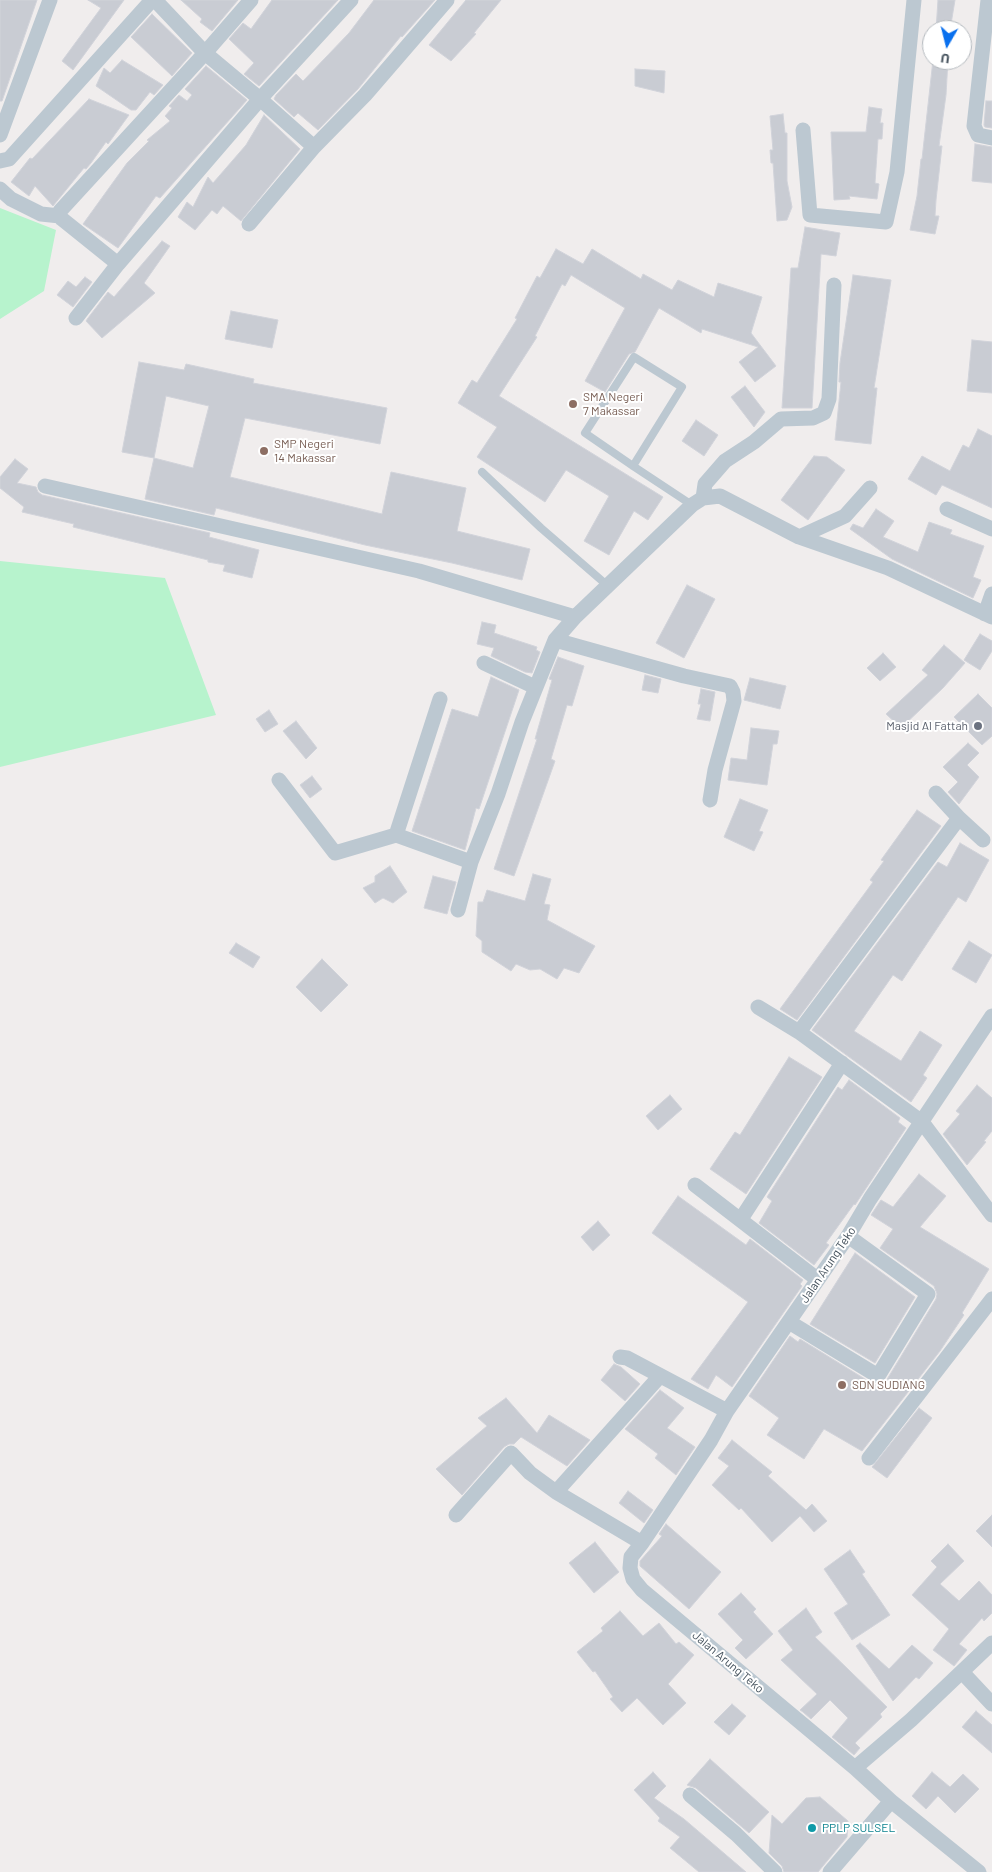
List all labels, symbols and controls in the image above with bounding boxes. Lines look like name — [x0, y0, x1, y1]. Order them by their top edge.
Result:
north arrow — [922, 20, 972, 70]
text: U — [939, 50, 951, 68]
place label: SMA Negeri 7 Makassar — [583, 390, 643, 418]
marker: SMA Negeri 7 Makassar — [567, 398, 579, 410]
place label: SMP Negeri 14 Makassar — [274, 437, 336, 465]
marker: SMP Negeri 14 Makassar — [258, 445, 270, 457]
place label: Masjid Al Fattah — [886, 719, 968, 733]
marker: Masjid Al Fattah — [972, 720, 984, 732]
street label: Jalan Arung Teko — [797, 1224, 859, 1306]
place label: SDN SUDIANG — [852, 1378, 925, 1392]
marker: SDN SUDIANG — [836, 1379, 848, 1391]
street label: Jalan Arung Teko — [689, 1628, 767, 1696]
place label: PPLP SULSEL — [822, 1821, 895, 1835]
marker: PPLP SULSEL — [806, 1822, 818, 1834]

